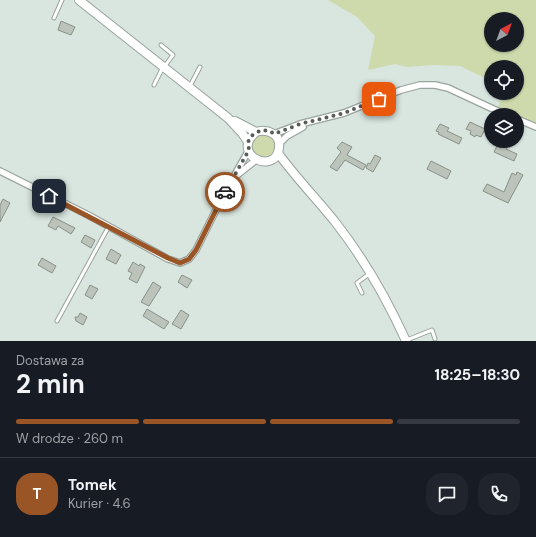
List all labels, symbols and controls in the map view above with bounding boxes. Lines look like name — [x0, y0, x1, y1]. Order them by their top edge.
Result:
north arrow — [484, 12, 524, 52]
map controls — [484, 12, 524, 148]
button: locate — [484, 60, 524, 100]
pin — [362, 82, 396, 116]
icon: bag — [368, 88, 390, 110]
button: layers — [484, 108, 524, 148]
courier — [205, 172, 245, 212]
pin — [32, 179, 66, 213]
icon: car — [214, 181, 236, 203]
icon: home — [38, 185, 60, 207]
text: Dostawa za — [16, 352, 84, 369]
text: 18:25–18:30 — [434, 365, 520, 385]
text: 2 min — [16, 367, 85, 401]
text: W drodze · 260 m — [16, 430, 123, 447]
button: chat — [426, 473, 468, 515]
button: phone — [478, 473, 520, 515]
text: Tomek — [68, 475, 117, 495]
text: T — [33, 484, 41, 504]
text: Kurier · 4.6 — [68, 495, 131, 512]

